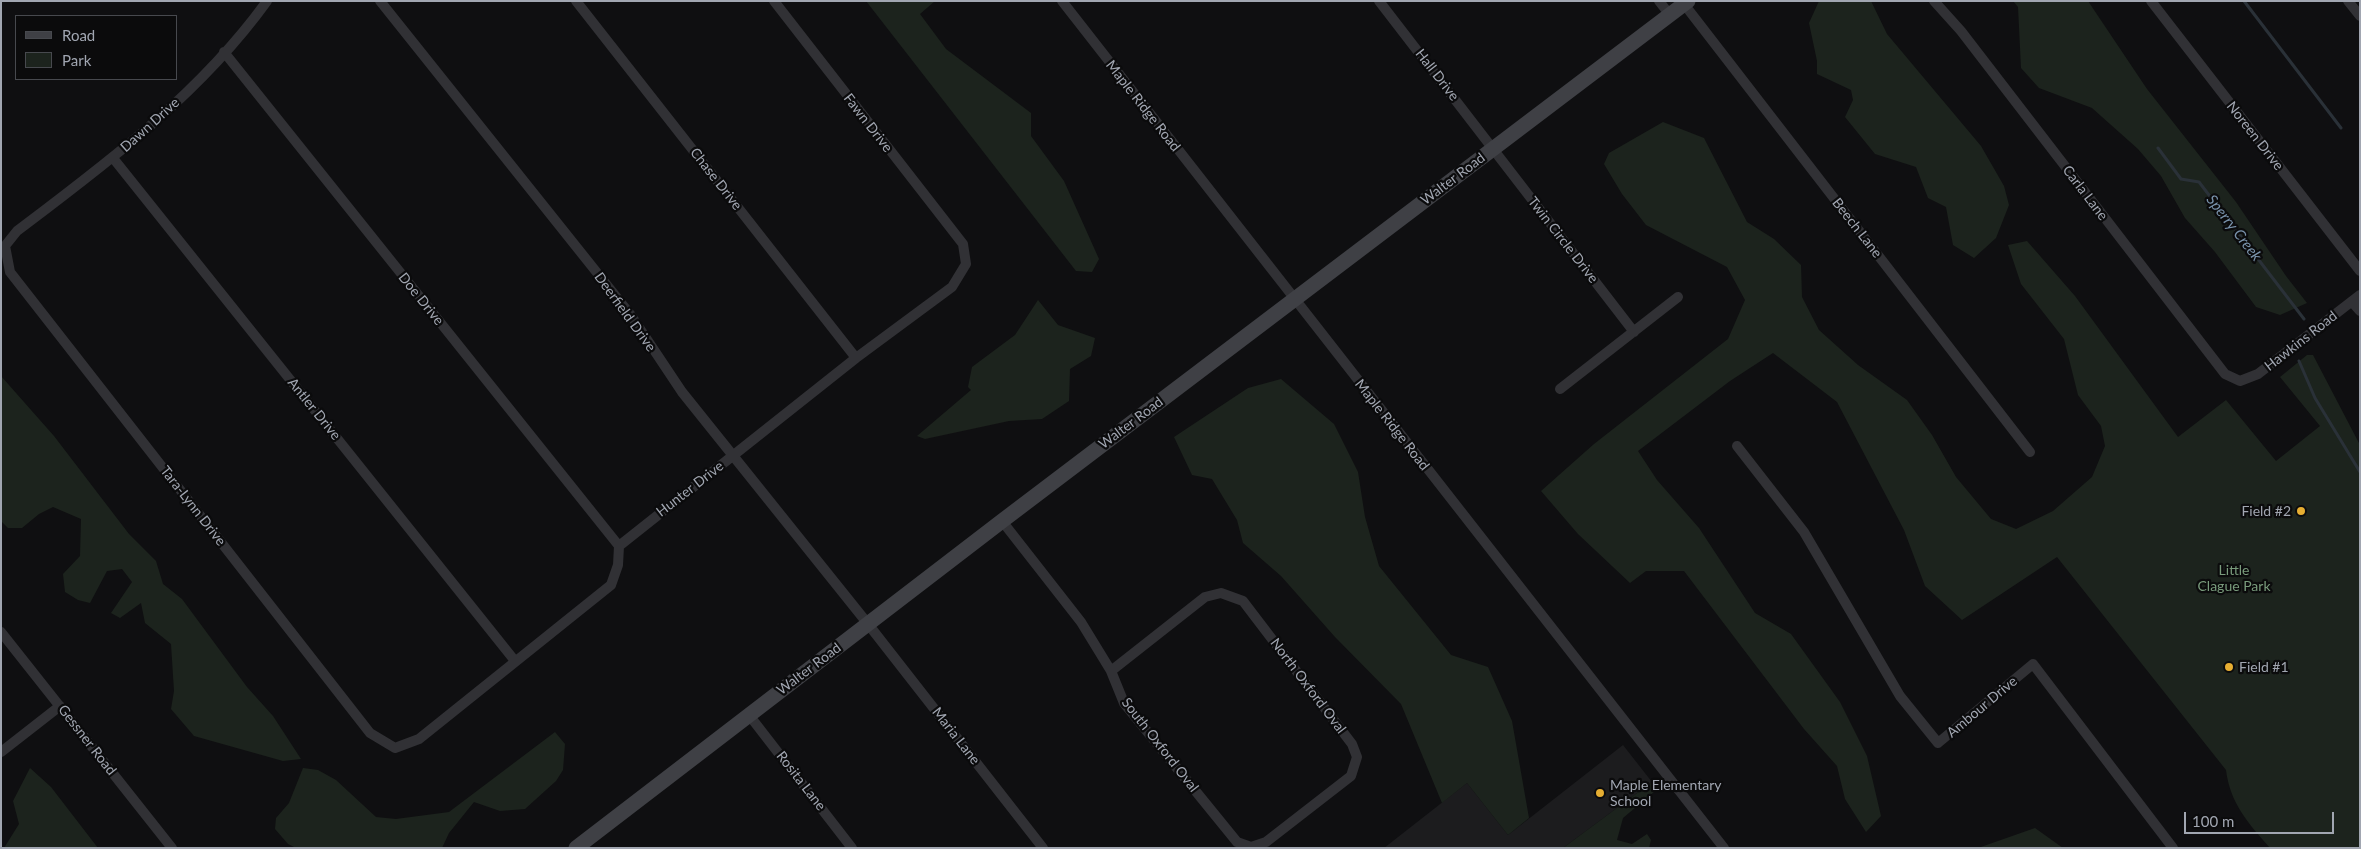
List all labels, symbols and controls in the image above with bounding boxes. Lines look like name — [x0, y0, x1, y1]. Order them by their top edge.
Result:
legend — [15, 15, 178, 80]
text: Road — [62, 26, 95, 44]
street label: Hall Drive — [1412, 46, 1462, 104]
text: Park — [62, 51, 91, 69]
street label: Maple Ridge Road — [1102, 57, 1184, 155]
street label: Fawn Drive — [840, 90, 896, 156]
street label: Dawn Drive — [117, 94, 183, 156]
street label: Noreen Drive — [2223, 98, 2287, 174]
street label: Chase Drive — [686, 144, 746, 214]
street label: Walter Road — [1418, 149, 1488, 209]
street label: Carla Lane — [2059, 162, 2111, 224]
water label: Sperry Creek — [2203, 191, 2265, 265]
street label: Twin Circle Drive — [1524, 194, 1602, 286]
street label: Beech Lane — [1828, 195, 1886, 261]
street label: Doe Drive — [395, 269, 447, 329]
street label: Deerfield Drive — [591, 269, 659, 355]
street label: Hawkins Road — [2261, 307, 2341, 375]
street label: Antler Drive — [284, 375, 344, 443]
street label: Maple Ridge Road — [1351, 376, 1433, 474]
street label: Walter Road — [1096, 393, 1166, 453]
street label: Hunter Drive — [653, 458, 727, 520]
street label: Tara-Lynn Drive — [157, 463, 229, 549]
place label: Field #2 — [2241, 503, 2291, 519]
marker: Field #2 — [2295, 505, 2307, 517]
park label: Little Clague Park — [2197, 562, 2271, 594]
street label: North Oxford Oval — [1267, 635, 1349, 737]
street label: Walter Road — [774, 639, 844, 699]
place label: Field #1 — [2239, 659, 2289, 675]
marker: Field #1 — [2223, 661, 2235, 673]
street label: Ambour Drive — [1943, 673, 2021, 741]
street label: South Oxford Oval — [1118, 695, 1202, 795]
street label: Gessner Road — [54, 701, 120, 779]
street label: Maria Lane — [928, 704, 984, 768]
street label: Rosita Lane — [773, 748, 829, 814]
place label: Maple Elementary School — [1610, 777, 1722, 810]
marker: Maple Elementary School — [1594, 787, 1606, 799]
scale bar — [2186, 802, 2336, 834]
text: 100 m — [2192, 812, 2234, 830]

